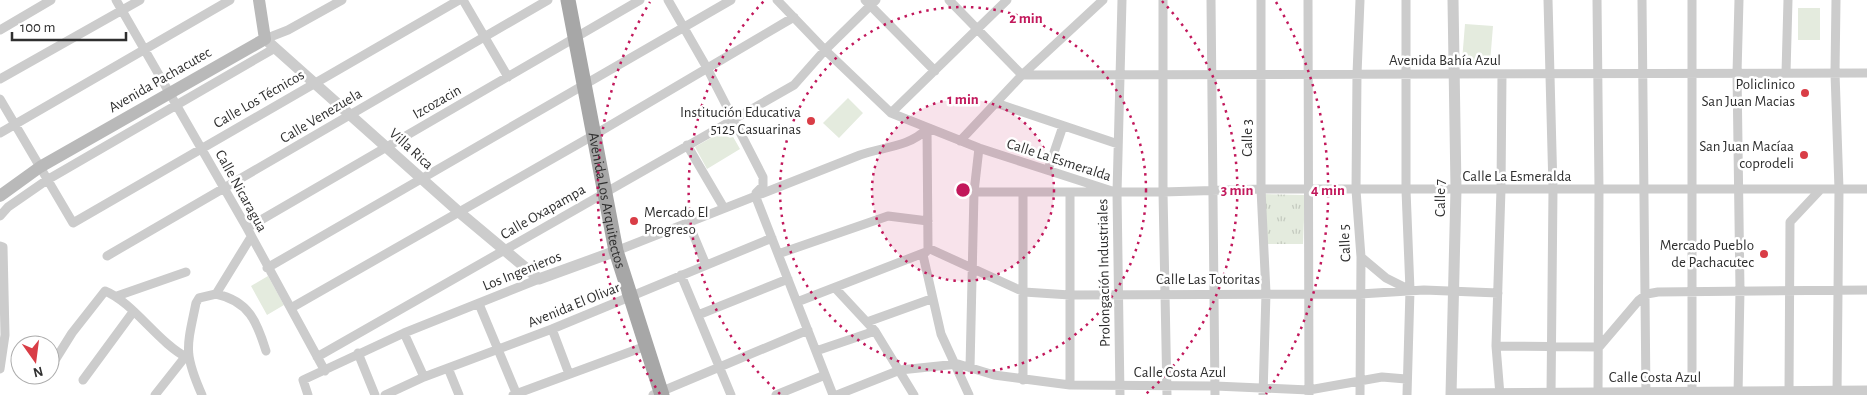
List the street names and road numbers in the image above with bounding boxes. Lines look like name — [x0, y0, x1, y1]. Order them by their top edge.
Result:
street label: Avenida Pachacutec — [106, 45, 214, 115]
street label: Avenida Bahía Azul — [1389, 53, 1501, 68]
street label: Calle Los Técnicos — [211, 67, 307, 131]
street label: Izcozacin — [410, 82, 464, 122]
street label: Calle Venezuela — [278, 86, 364, 146]
street label: Calle 3 — [1240, 119, 1255, 157]
street label: Villa Rica — [386, 126, 436, 172]
street label: Avenida Los Arquitectos — [586, 131, 629, 270]
street label: Calle La Esmeralda — [1005, 136, 1113, 184]
street label: Calle Nicaragua — [212, 147, 270, 235]
street label: Calle La Esmeralda — [1463, 169, 1572, 184]
street label: Calle 7 — [1433, 179, 1448, 217]
street label: Calle Oxapampa — [498, 182, 588, 242]
street label: Prolongación Industriales — [1095, 199, 1113, 347]
street label: Calle 5 — [1337, 224, 1353, 262]
street label: Los Ingenieros — [481, 248, 563, 294]
street label: Calle Las Totoritas — [1156, 272, 1260, 287]
street label: Avenida El Olivar — [526, 280, 622, 330]
street label: Calle Costa Azul — [1134, 365, 1226, 380]
street label: Calle Costa Azul — [1609, 370, 1701, 385]

